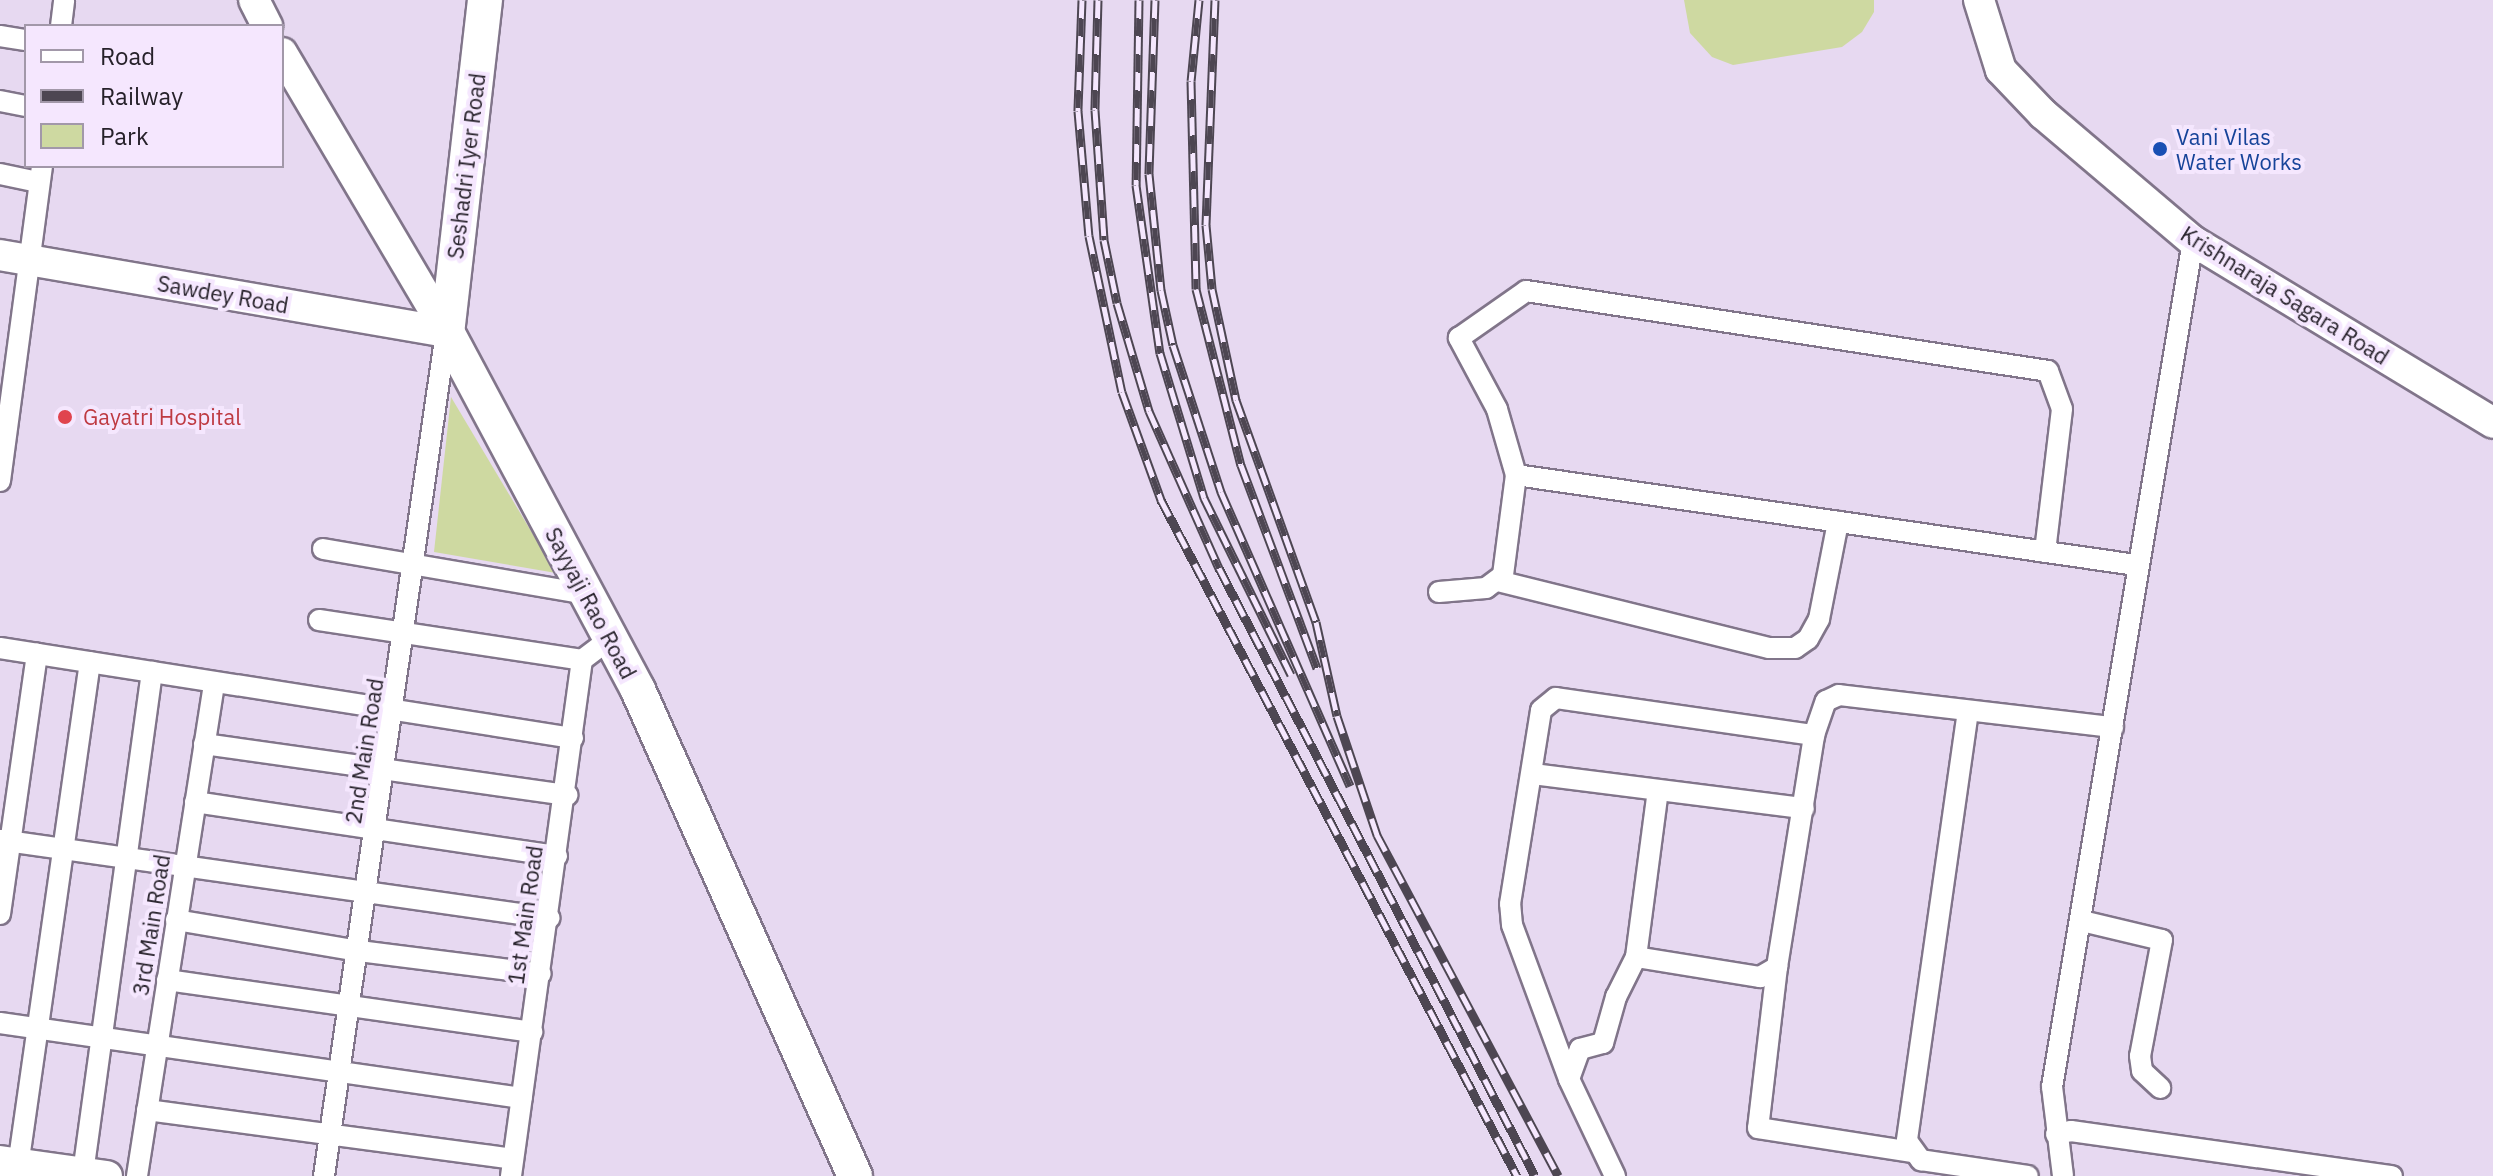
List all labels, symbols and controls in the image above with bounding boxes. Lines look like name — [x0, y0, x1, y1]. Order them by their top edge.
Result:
legend — [24, 24, 284, 168]
text: Road — [100, 40, 155, 72]
street label: Seshadri Iyer Road — [442, 72, 490, 260]
text: Railway — [100, 80, 183, 112]
text: Park — [100, 120, 149, 152]
place label: Vani Vilas Water Works — [2176, 123, 2302, 174]
marker: Vani Vilas Water Works — [2151, 140, 2169, 158]
street label: Krishnaraja Sagara Road — [2176, 220, 2394, 370]
street label: Sawdey Road — [155, 269, 291, 319]
place label: Gayatri Hospital — [83, 404, 241, 430]
marker: Gayatri Hospital — [54, 406, 76, 428]
street label: Sayyaji Rao Road — [540, 523, 642, 683]
street label: 2nd Main Road — [339, 676, 389, 826]
street label: 1st Main Road — [502, 844, 548, 986]
street label: 3rd Main Road — [127, 853, 175, 997]

